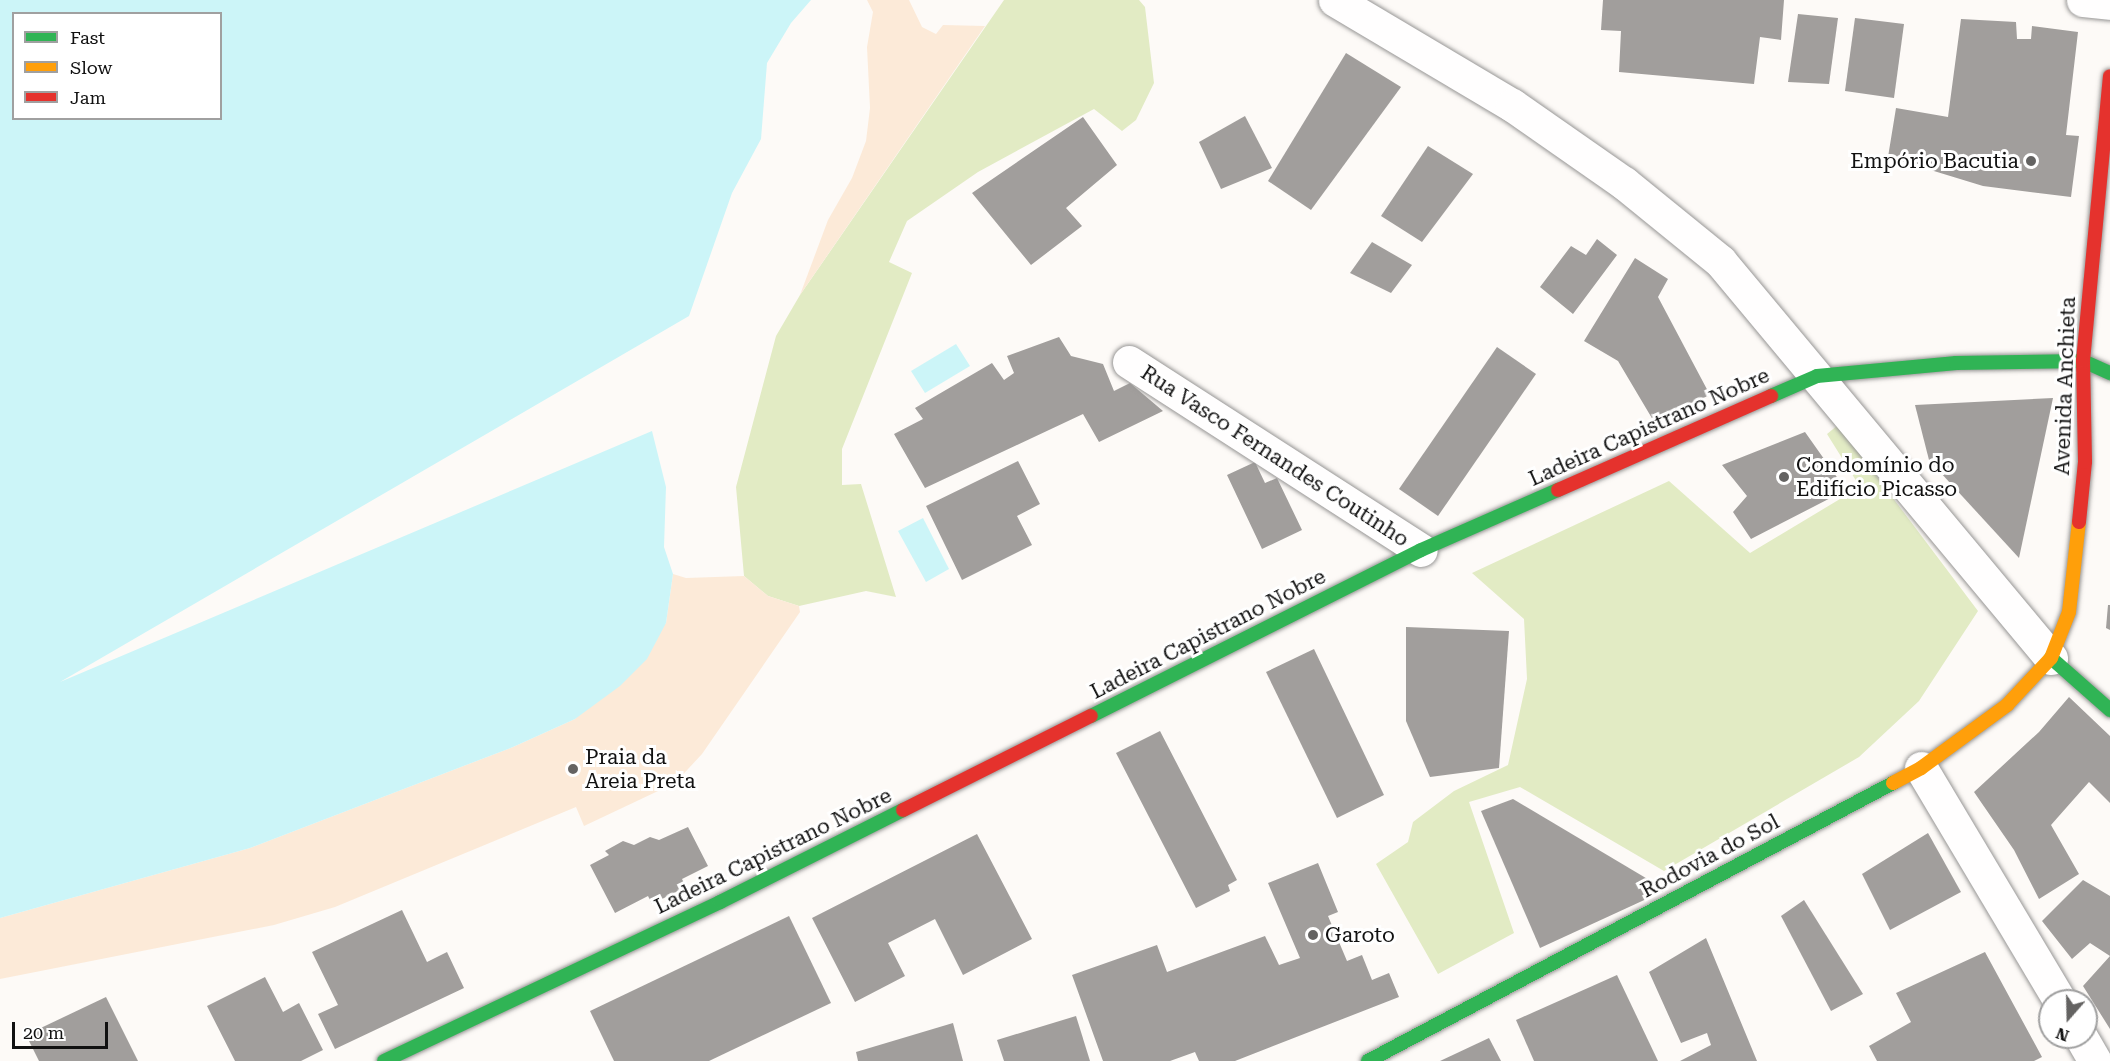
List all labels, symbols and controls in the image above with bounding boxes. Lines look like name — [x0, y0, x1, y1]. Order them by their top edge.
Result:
legend — [12, 12, 222, 120]
text: Fast — [70, 27, 105, 48]
text: Slow — [70, 57, 112, 78]
text: Jam — [70, 87, 106, 108]
place label: Empório Bacutia — [1850, 148, 2019, 174]
marker: Empório Bacutia — [2024, 154, 2038, 168]
street label: Avenida Anchieta — [2049, 296, 2081, 476]
street label: Rua Vasco Fernandes Coutinho — [1136, 360, 1414, 552]
street label: Ladeira Capistrano Nobre — [1525, 363, 1773, 491]
place label: Condomínio do Edifício Picasso — [1796, 452, 1957, 502]
marker: Condomínio do Edifício Picasso — [1777, 470, 1791, 484]
street label: Ladeira Capistrano Nobre — [1086, 564, 1330, 704]
place label: Praia da Areia Preta — [585, 744, 696, 794]
marker: Praia da Areia Preta — [566, 762, 580, 776]
street label: Ladeira Capistrano Nobre — [650, 783, 896, 919]
street label: Rodovia do Sol — [1636, 809, 1784, 903]
place label: Garoto — [1325, 922, 1395, 948]
marker: Garoto — [1306, 928, 1320, 942]
north arrow — [2038, 989, 2098, 1049]
scale bar — [15, 1010, 111, 1048]
text: 20 m — [23, 1022, 64, 1043]
text: N — [2053, 1023, 2071, 1046]

